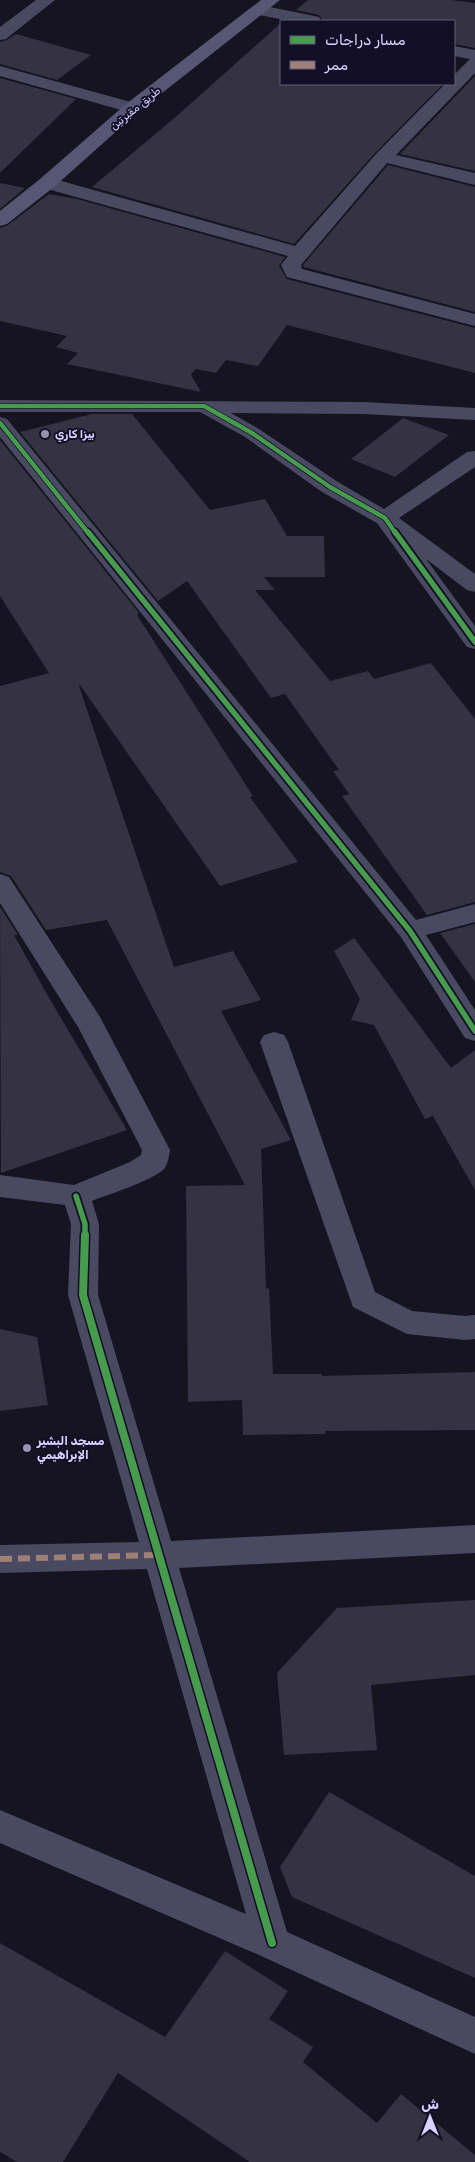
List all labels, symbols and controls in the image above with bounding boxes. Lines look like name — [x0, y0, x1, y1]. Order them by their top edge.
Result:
legend — [280, 20, 455, 85]
text: مسار دراجات — [325, 31, 406, 49]
text: ممر — [324, 56, 348, 74]
street label: طريق مقبرتين — [108, 84, 164, 133]
marker: بيزا كاري — [39, 428, 51, 440]
place label: بيزا كاري — [55, 428, 95, 442]
place label: مسجد البشير الإبراهيمي — [36, 1434, 105, 1464]
marker: مسجد البشير الإبراهيمي — [21, 1442, 33, 1454]
north arrow — [405, 2092, 455, 2142]
text: ش — [421, 2096, 439, 2113]

